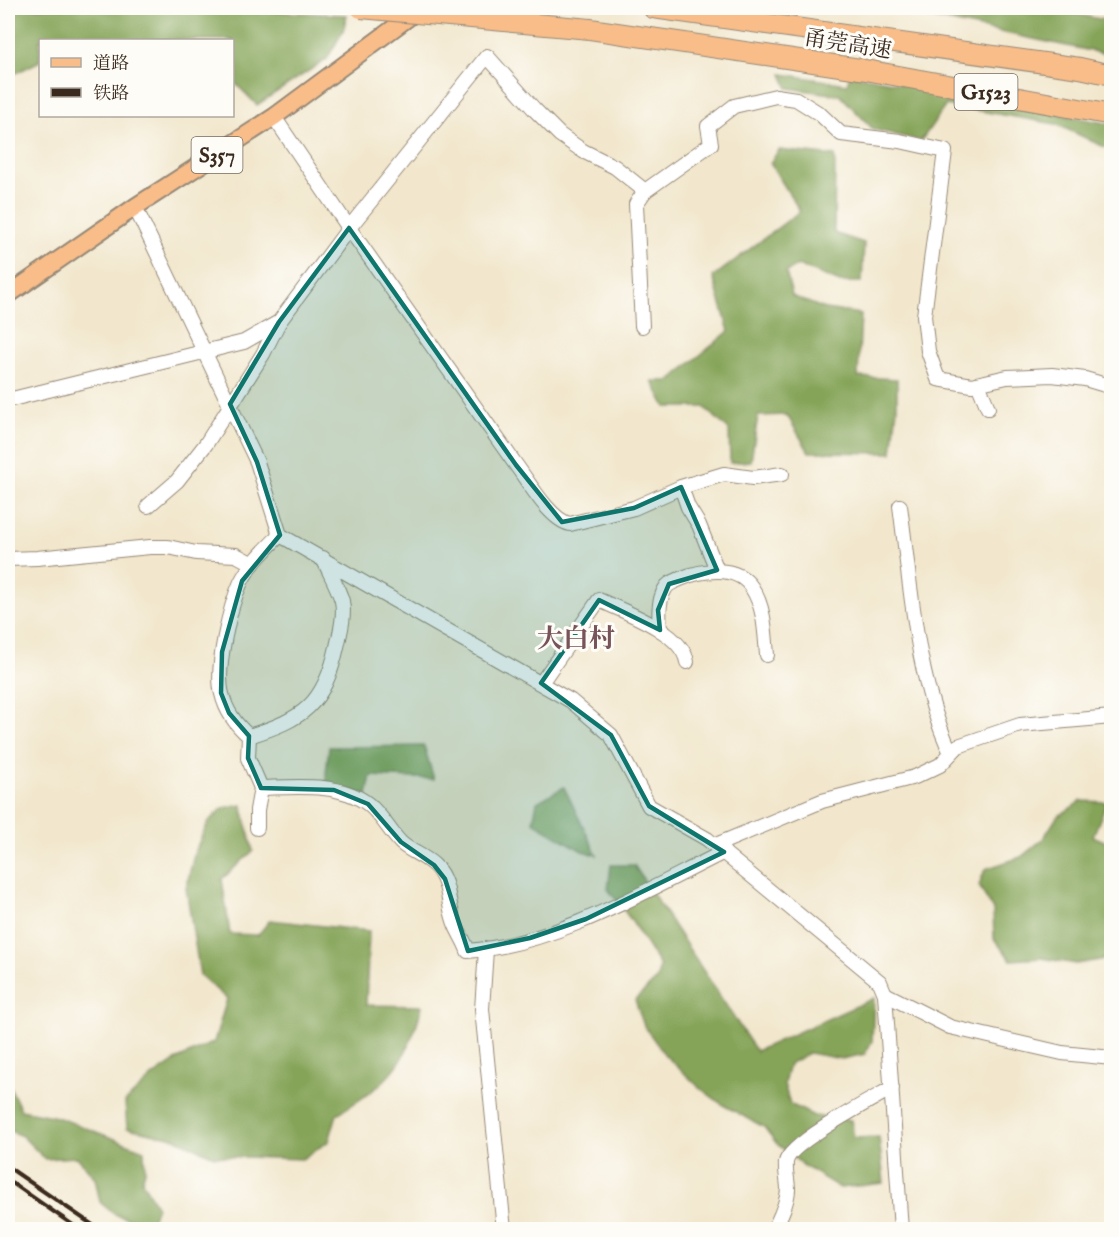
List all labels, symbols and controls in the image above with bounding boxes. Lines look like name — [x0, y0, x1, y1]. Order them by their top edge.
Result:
street label: 甬莞高速 — [802, 24, 893, 66]
legend — [39, 39, 234, 117]
text: 道路 — [93, 53, 129, 76]
road number: G1523 — [954, 74, 1018, 110]
text: 铁路 — [93, 83, 129, 106]
road number: S357 — [192, 137, 242, 173]
district label: 大白村 — [537, 623, 615, 656]

